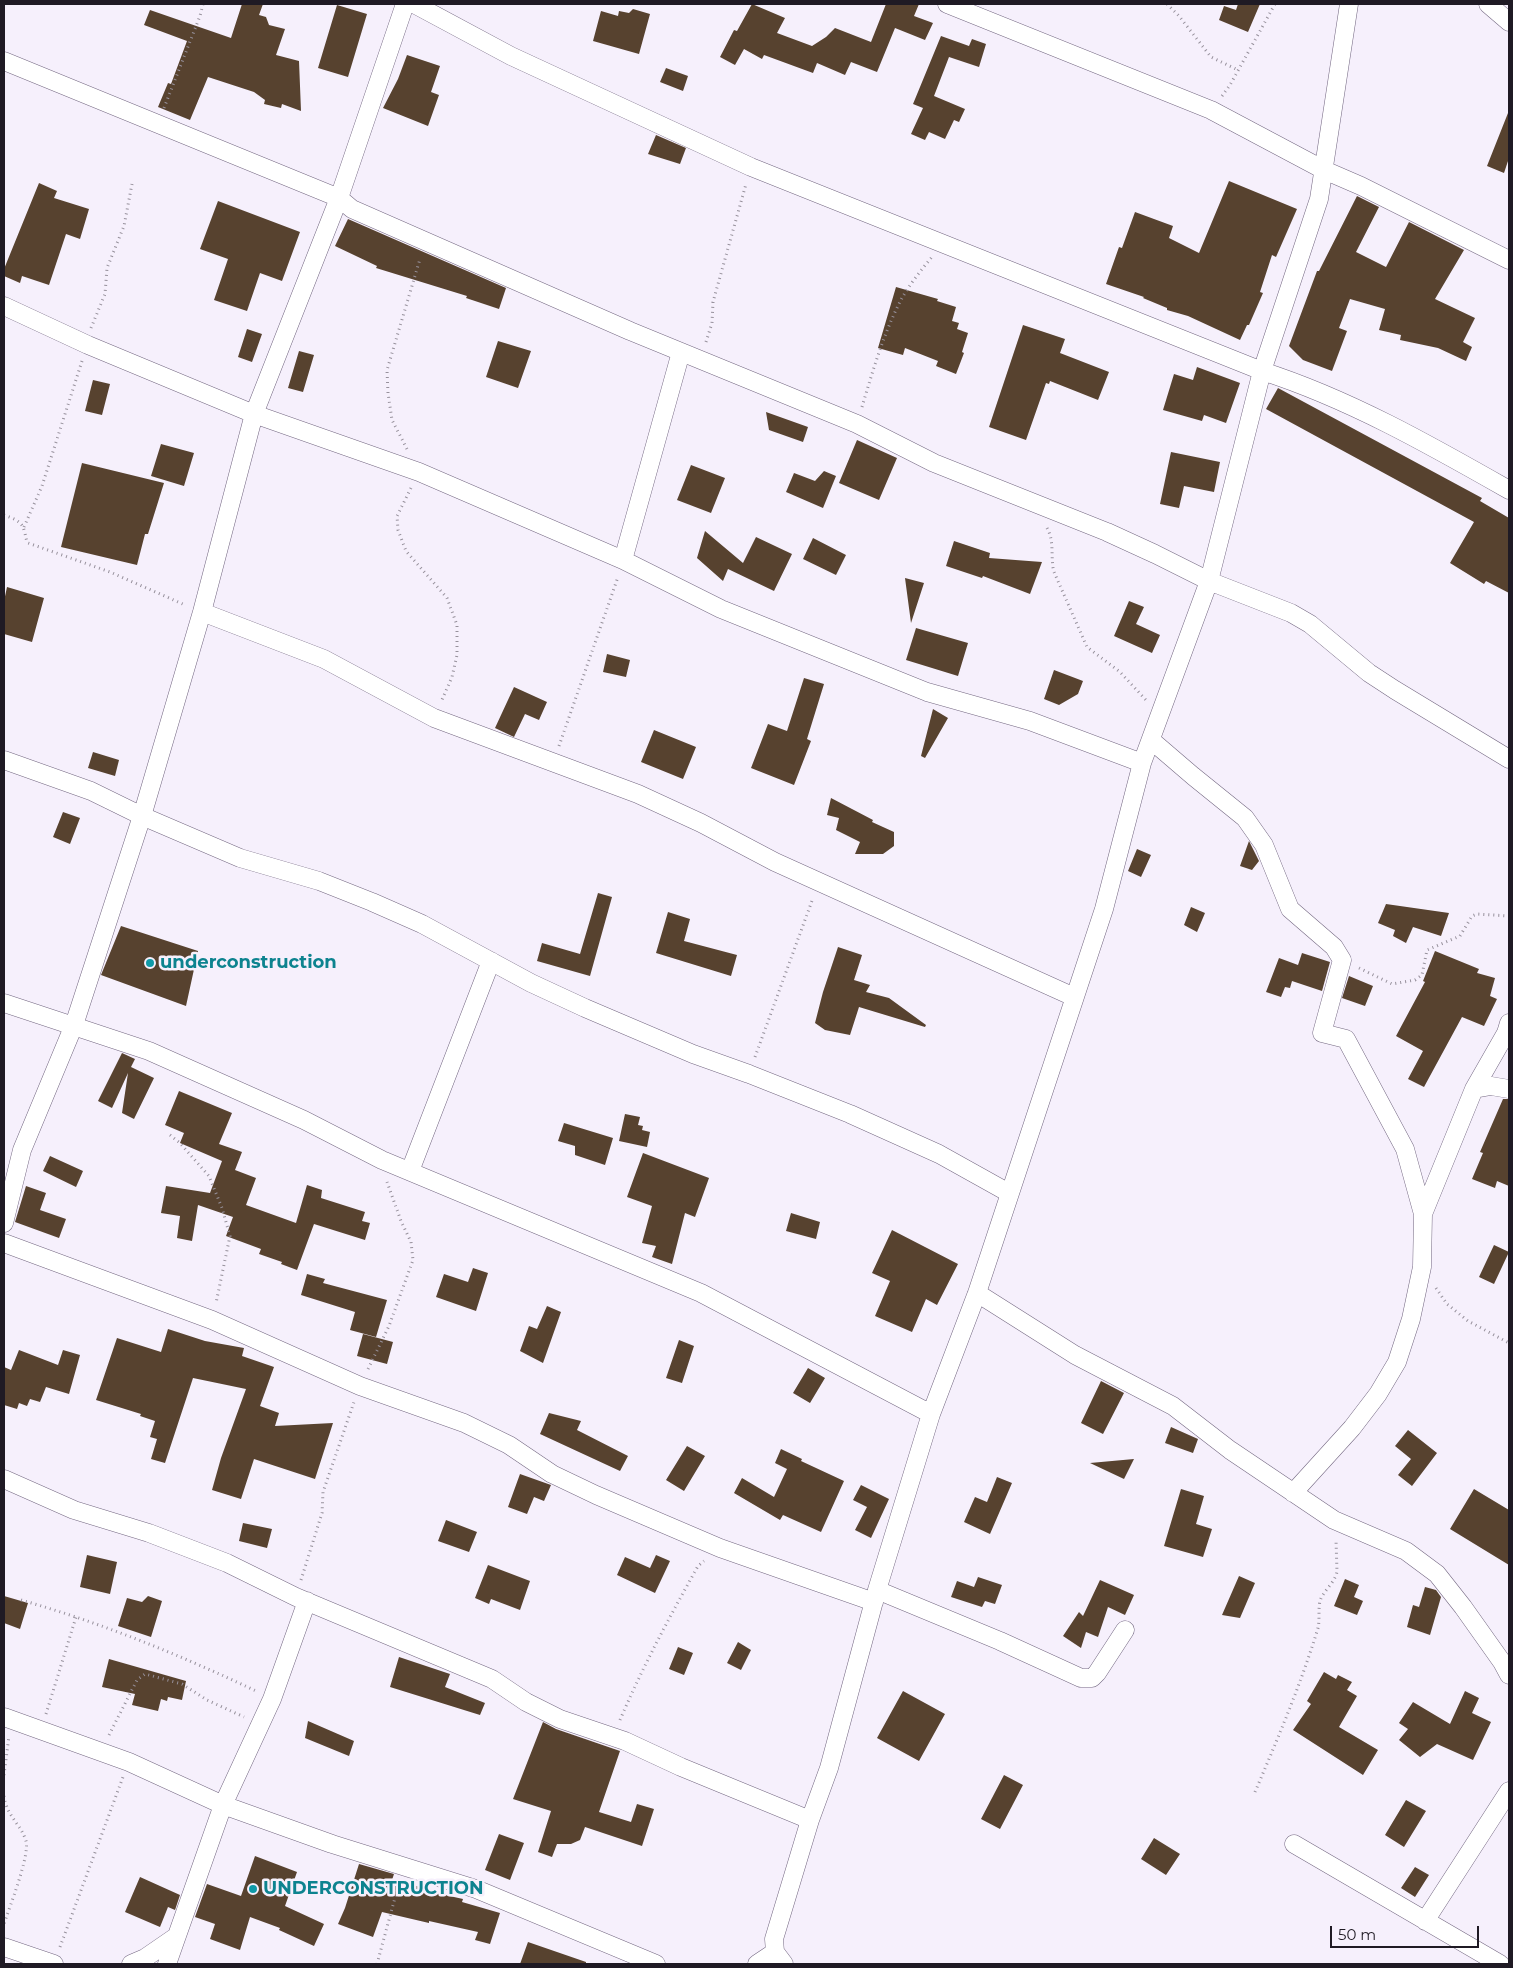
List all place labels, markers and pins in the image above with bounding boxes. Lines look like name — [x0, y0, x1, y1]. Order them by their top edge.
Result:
place label: underconstruction — [160, 952, 337, 974]
marker: underconstruction — [144, 957, 156, 969]
place label: UNDERCONSTRUCTION — [263, 1878, 484, 1900]
marker: UNDERCONSTRUCTION — [247, 1883, 259, 1895]

